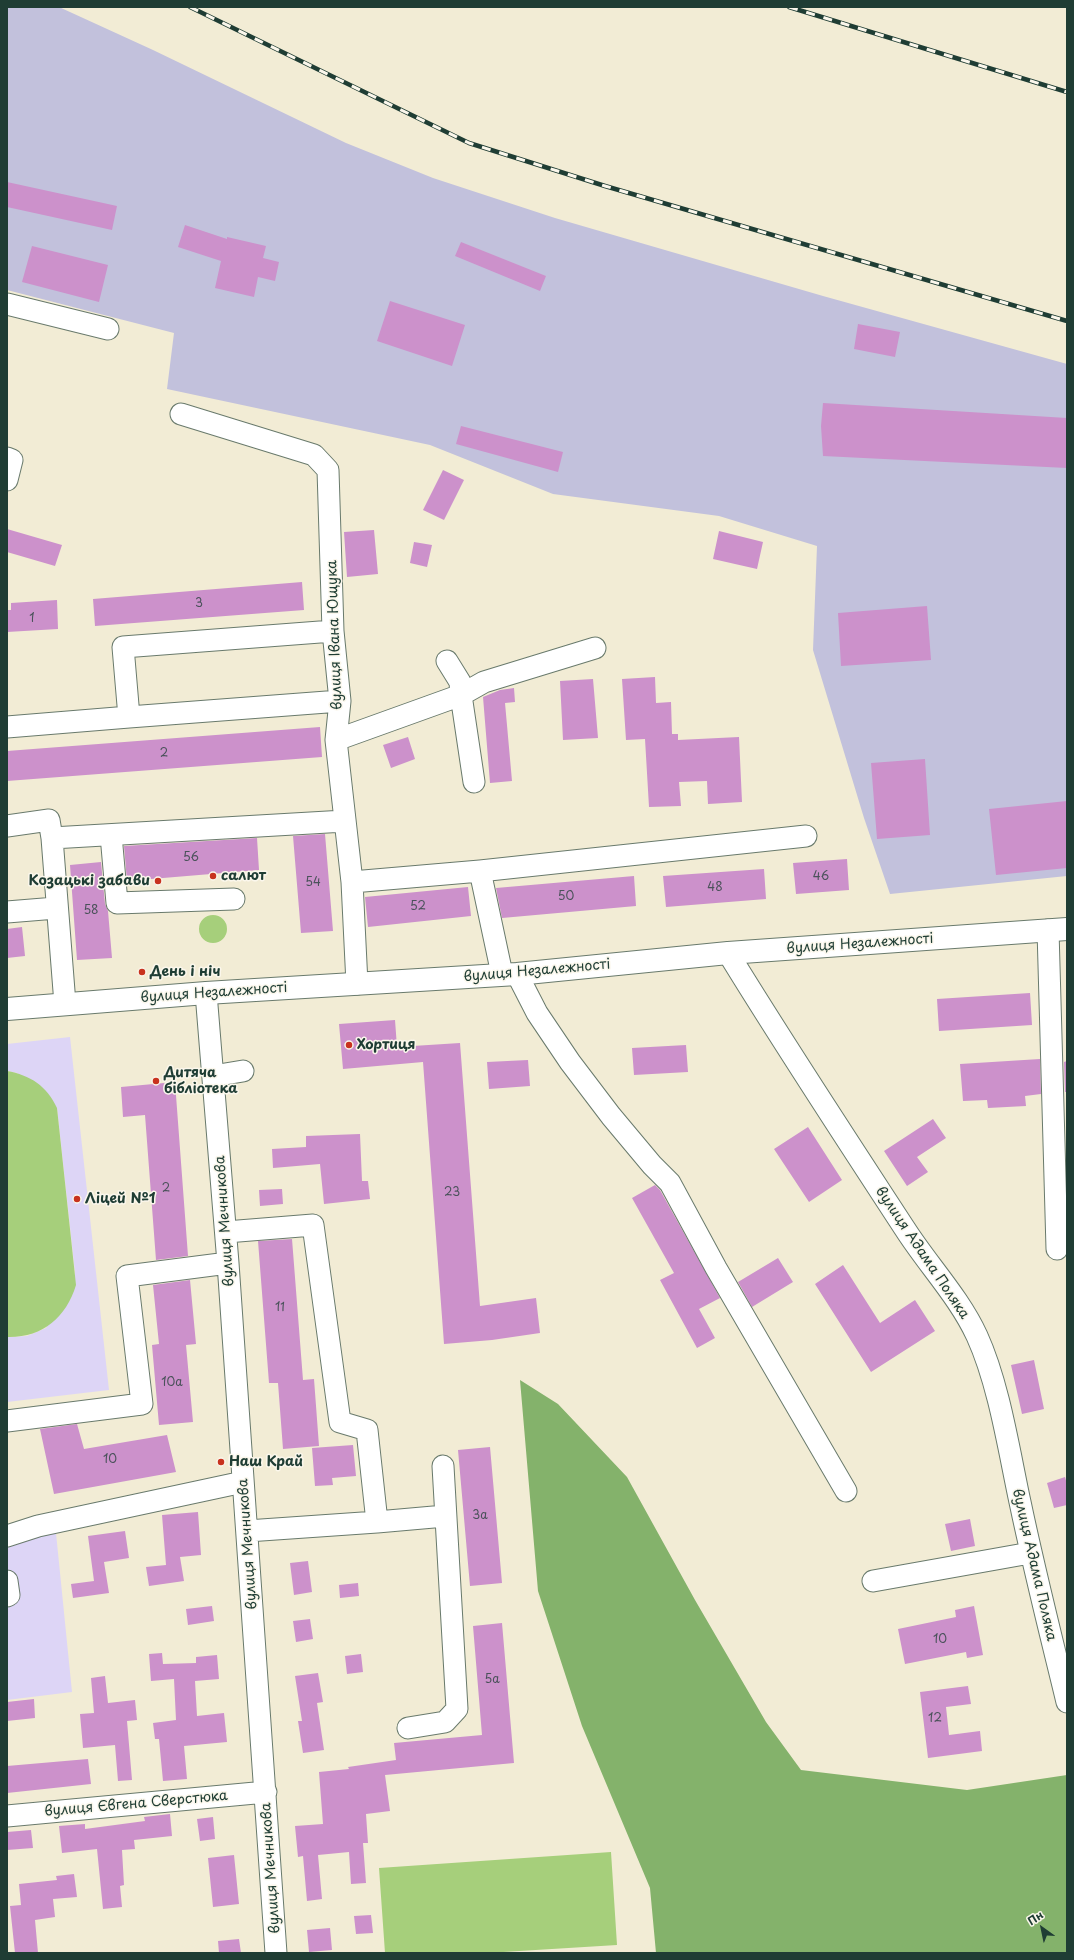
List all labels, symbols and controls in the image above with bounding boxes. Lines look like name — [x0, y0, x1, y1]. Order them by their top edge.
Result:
street label: вулиця Івана Ющука — [324, 560, 346, 710]
house number: 3 — [195, 597, 203, 611]
house number: 1 — [29, 612, 35, 626]
house number: 2 — [160, 747, 168, 761]
house number: 56 — [183, 851, 199, 865]
place label: салют — [221, 868, 266, 884]
house number: 46 — [813, 870, 829, 884]
marker: салют — [208, 871, 218, 881]
place label: Козацькі забави — [29, 873, 150, 889]
marker: Козацькі забави — [153, 876, 163, 886]
house number: 54 — [305, 876, 321, 890]
house number: 48 — [707, 881, 723, 895]
house number: 50 — [558, 890, 574, 904]
house number: 52 — [410, 900, 426, 914]
house number: 58 — [83, 904, 99, 918]
street label: вулиця Незалежності — [786, 930, 934, 958]
street label: вулиця Незалежності — [463, 956, 611, 986]
place label: День і ніч — [150, 964, 220, 980]
marker: День і ніч — [137, 967, 147, 977]
street label: вулиця Незалежності — [140, 979, 288, 1007]
place label: Хортиця — [357, 1037, 416, 1053]
marker: Хортиця — [344, 1040, 354, 1050]
place label: Дитяча бібліотека — [164, 1065, 238, 1098]
marker: Дитяча бібліотека — [151, 1076, 161, 1086]
street label: вулиця Мечникова — [212, 1155, 238, 1287]
house number: 2 — [162, 1182, 170, 1196]
street label: вулиця Адама Поляка — [871, 1184, 973, 1322]
house number: 23 — [444, 1186, 460, 1200]
place label: Ліцей №1 — [85, 1191, 155, 1207]
marker: Ліцей №1 — [72, 1194, 82, 1204]
house number: 11 — [275, 1301, 285, 1315]
house number: 10а — [161, 1376, 183, 1390]
house number: 10 — [103, 1453, 117, 1467]
place label: Наш Край — [229, 1454, 303, 1470]
marker: Наш Край — [216, 1457, 226, 1467]
street label: вулиця Мечникова — [235, 1478, 261, 1610]
street label: вулиця Адама Поляка — [1008, 1487, 1060, 1643]
house number: 3а — [472, 1509, 488, 1523]
house number: 10 — [933, 1633, 947, 1647]
house number: 5а — [484, 1673, 500, 1687]
house number: 12 — [928, 1712, 942, 1726]
street label: вулиця Євгена Сверстюка — [44, 1788, 228, 1820]
street label: вулиця Мечникова — [258, 1802, 284, 1934]
text: Пн — [1024, 1906, 1047, 1929]
north arrow — [1022, 1908, 1062, 1948]

